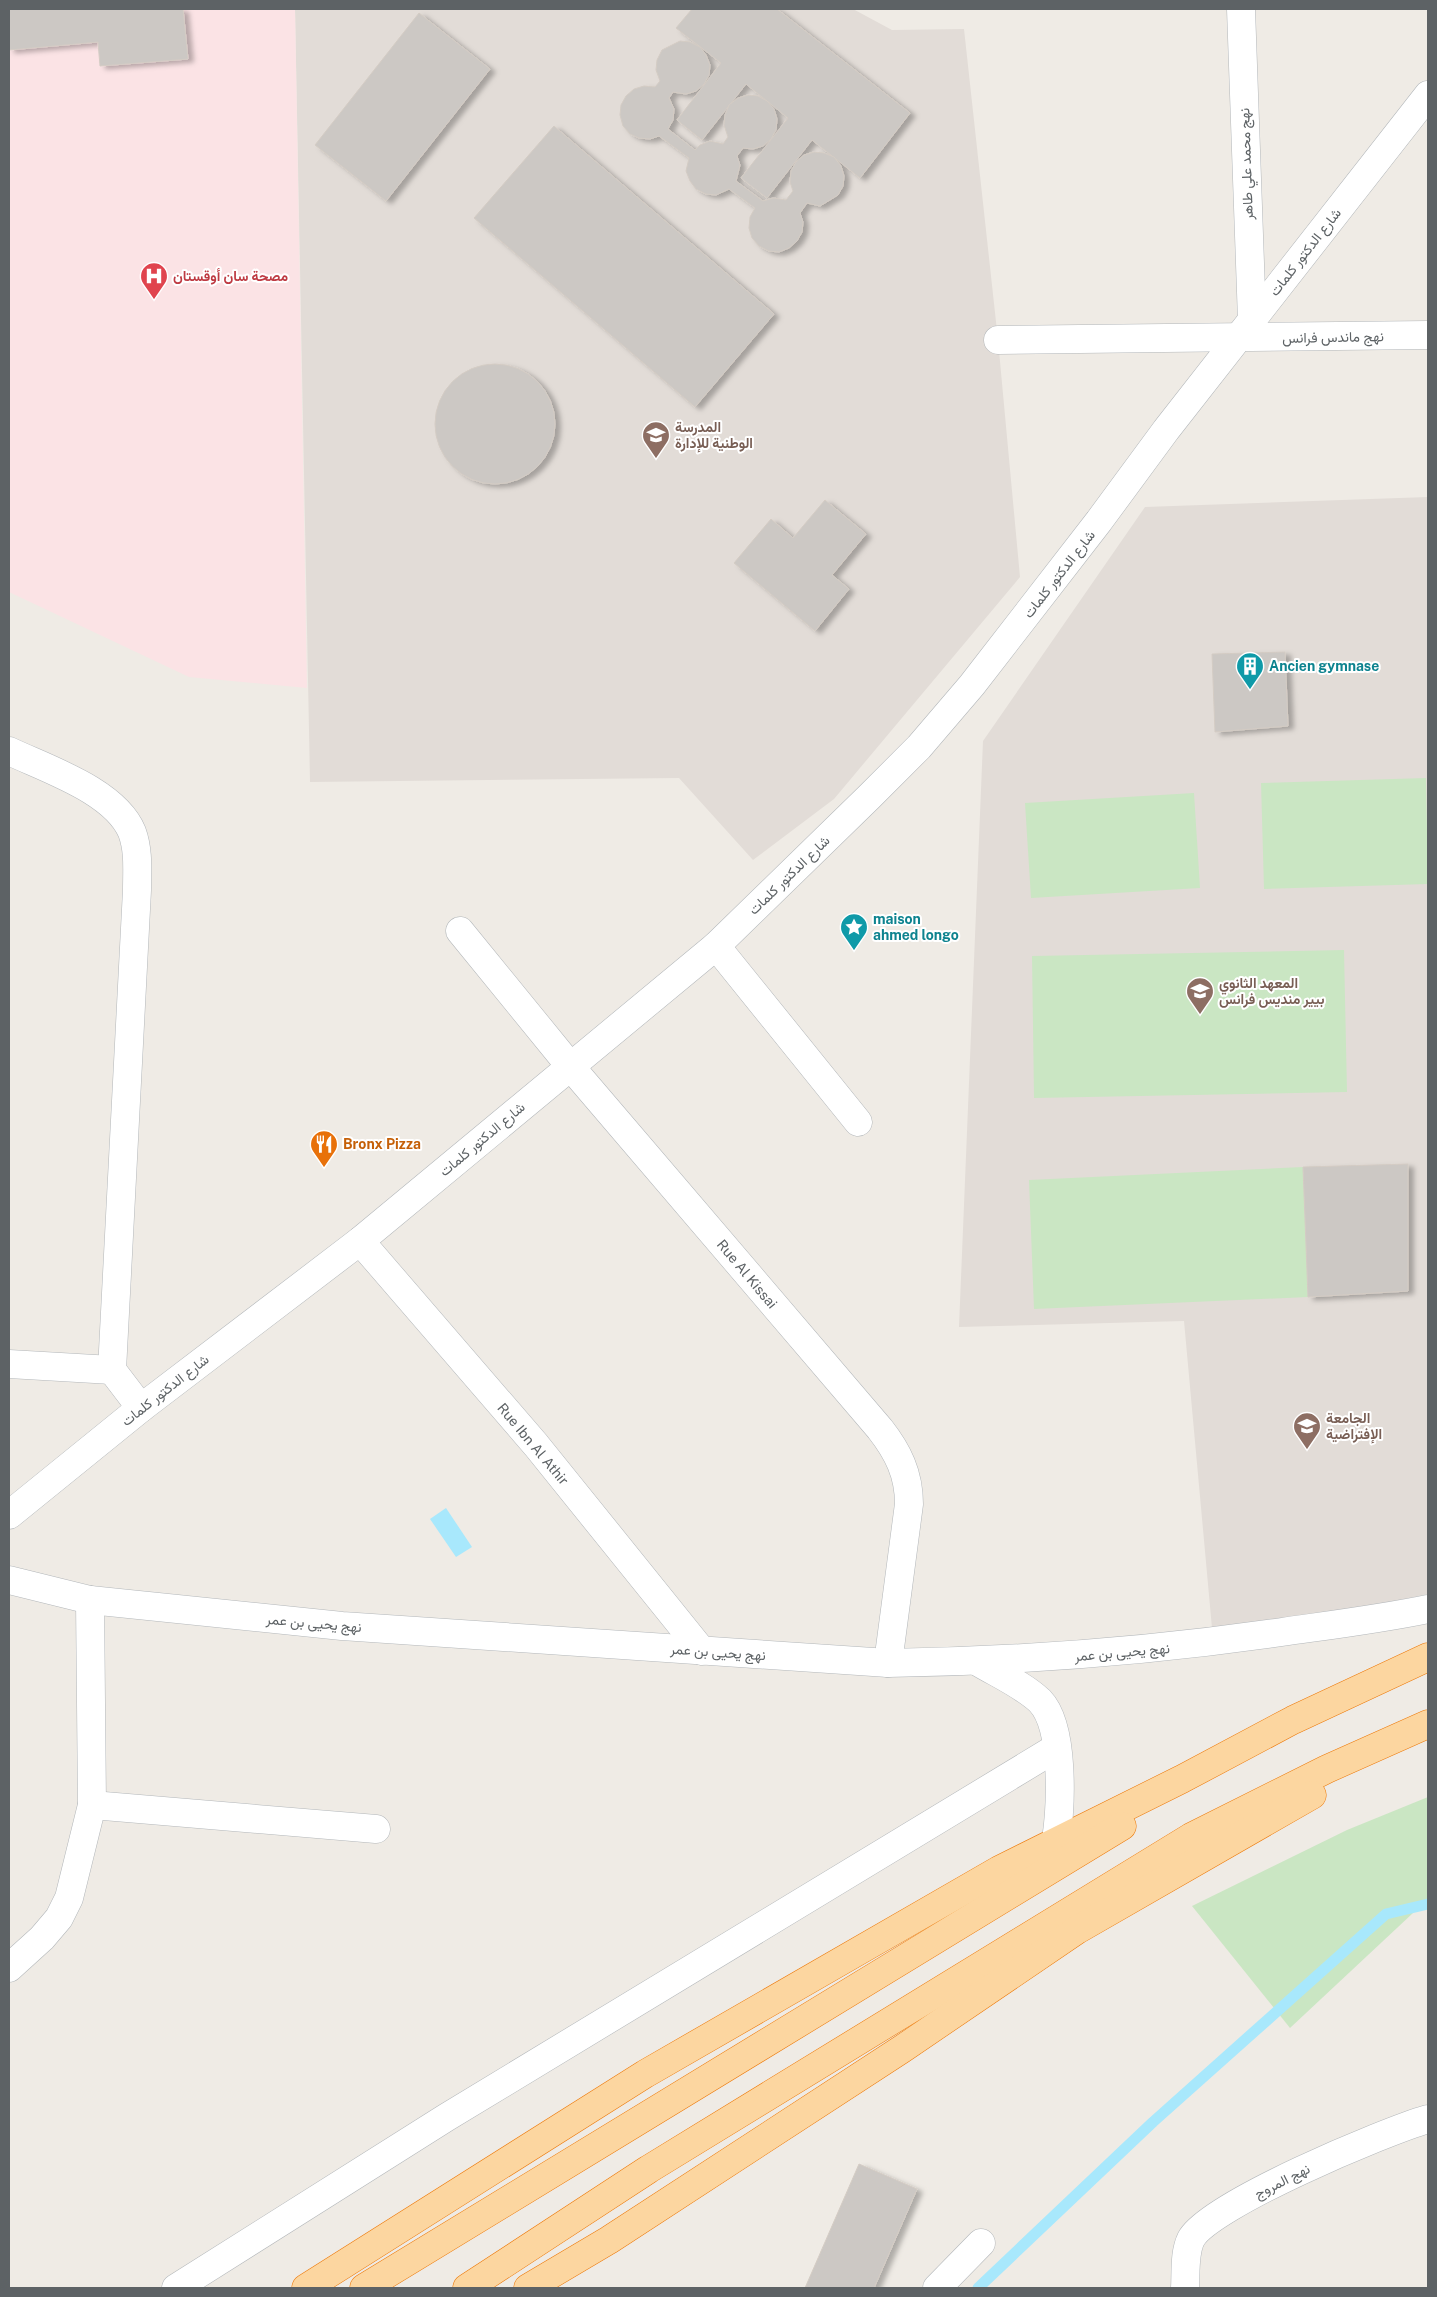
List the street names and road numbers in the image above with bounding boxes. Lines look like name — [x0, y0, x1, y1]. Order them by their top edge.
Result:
street label: نهج محمد علي طاهر — [1236, 108, 1260, 221]
street label: شارع الدكتور كلمات — [1266, 205, 1346, 301]
street label: نهج ماندس فرانس — [1282, 328, 1384, 349]
street label: شارع الدكتور كلمات — [1020, 527, 1100, 623]
street label: شارع الدكتور كلمات — [745, 832, 835, 920]
street label: شارع الدكتور كلمات — [436, 1099, 530, 1182]
street label: Rue Al Kissai — [714, 1236, 780, 1312]
street label: شارع الدكتور كلمات — [118, 1351, 214, 1431]
street label: Rue Ibn Al Athir — [494, 1400, 572, 1488]
street label: نهج يحيى بن عمر — [264, 1611, 362, 1638]
street label: نهج يحيى بن عمر — [1073, 1640, 1171, 1667]
street label: نهج يحيى بن عمر — [668, 1641, 766, 1666]
street label: نهج المروج — [1252, 2160, 1314, 2204]

